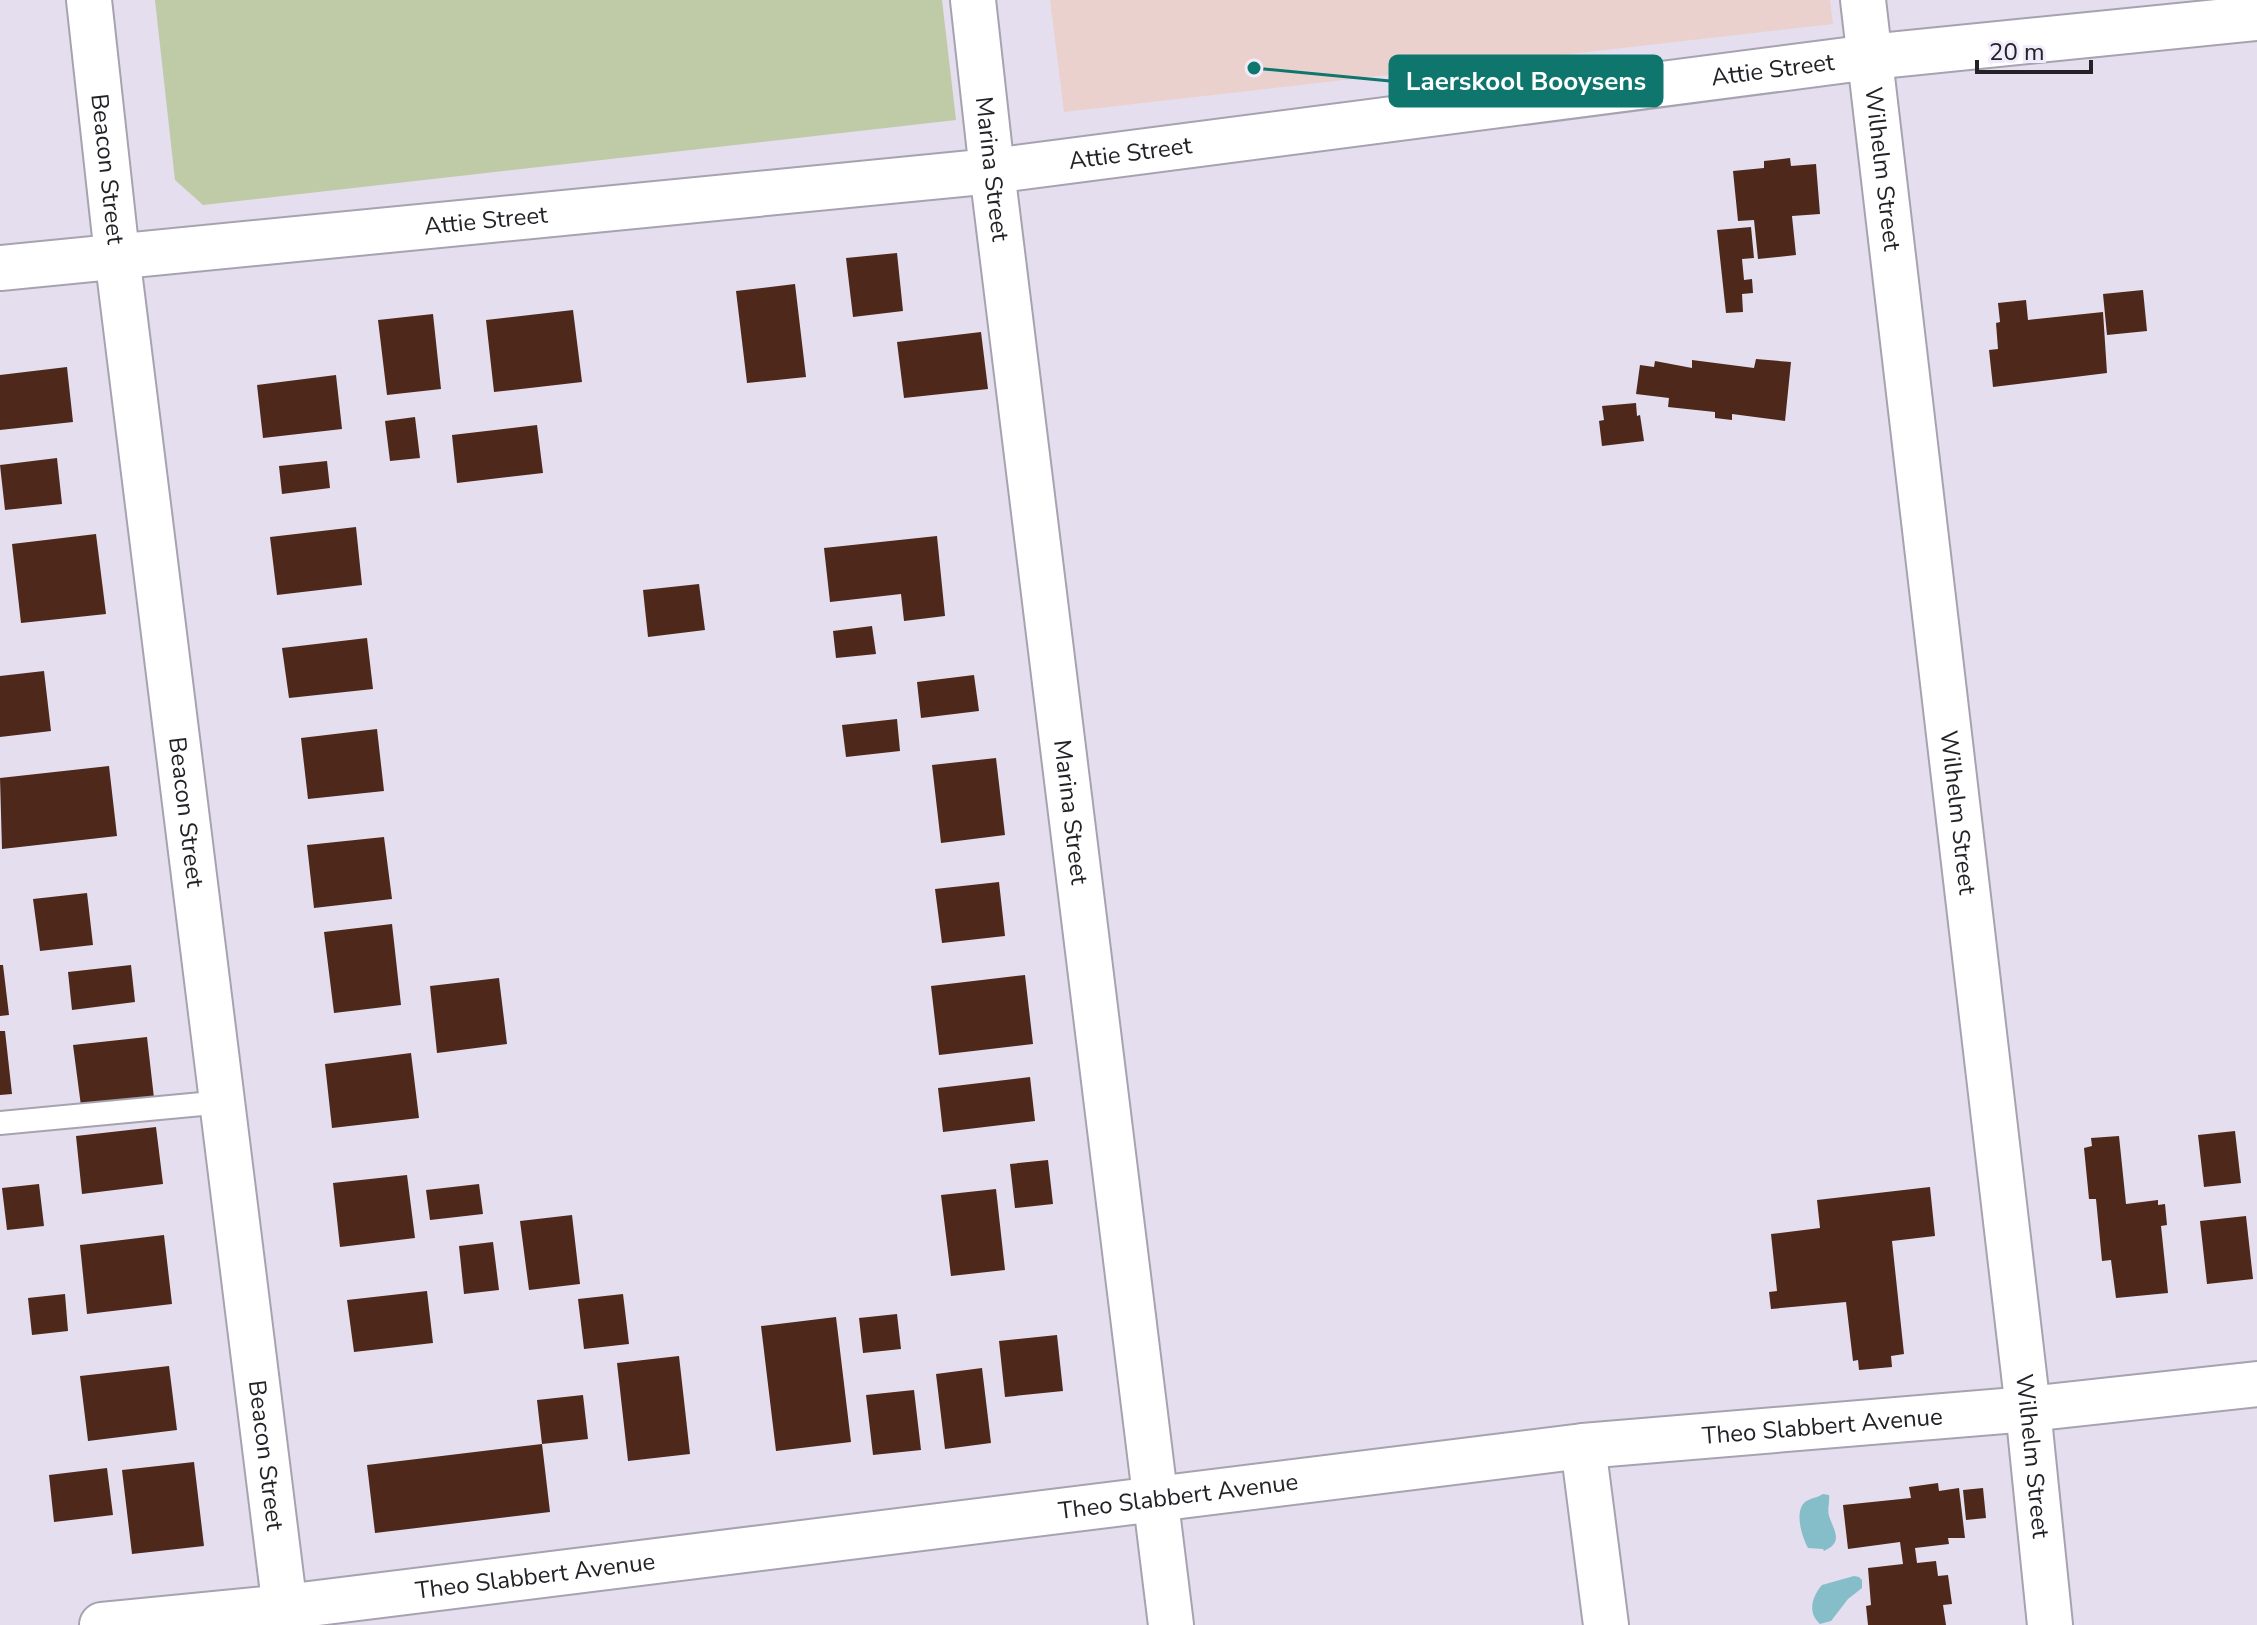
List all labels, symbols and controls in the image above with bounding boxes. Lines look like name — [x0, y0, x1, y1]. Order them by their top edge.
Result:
scale bar — [1977, 24, 2091, 74]
text: 20 m — [1989, 36, 2045, 68]
street label: Attie Street — [1709, 46, 1837, 93]
callout: Laerskool Booysens — [1390, 56, 1662, 106]
text: Laerskool Booysens — [1406, 64, 1646, 99]
street label: Wilhelm Street — [1857, 85, 1908, 253]
street label: Beacon Street — [83, 92, 132, 247]
street label: Marina Street — [968, 95, 1017, 244]
street label: Attie Street — [1067, 129, 1194, 177]
street label: Attie Street — [423, 199, 549, 242]
street label: Wilhelm Street — [1933, 729, 1984, 897]
street label: Beacon Street — [161, 735, 211, 890]
street label: Marina Street — [1046, 738, 1096, 887]
street label: Wilhelm Street — [2008, 1372, 2057, 1540]
street label: Beacon Street — [241, 1378, 291, 1533]
street label: Theo Slabbert Avenue — [1701, 1400, 1944, 1452]
street label: Theo Slabbert Avenue — [1057, 1465, 1300, 1527]
street label: Theo Slabbert Avenue — [413, 1545, 657, 1607]

